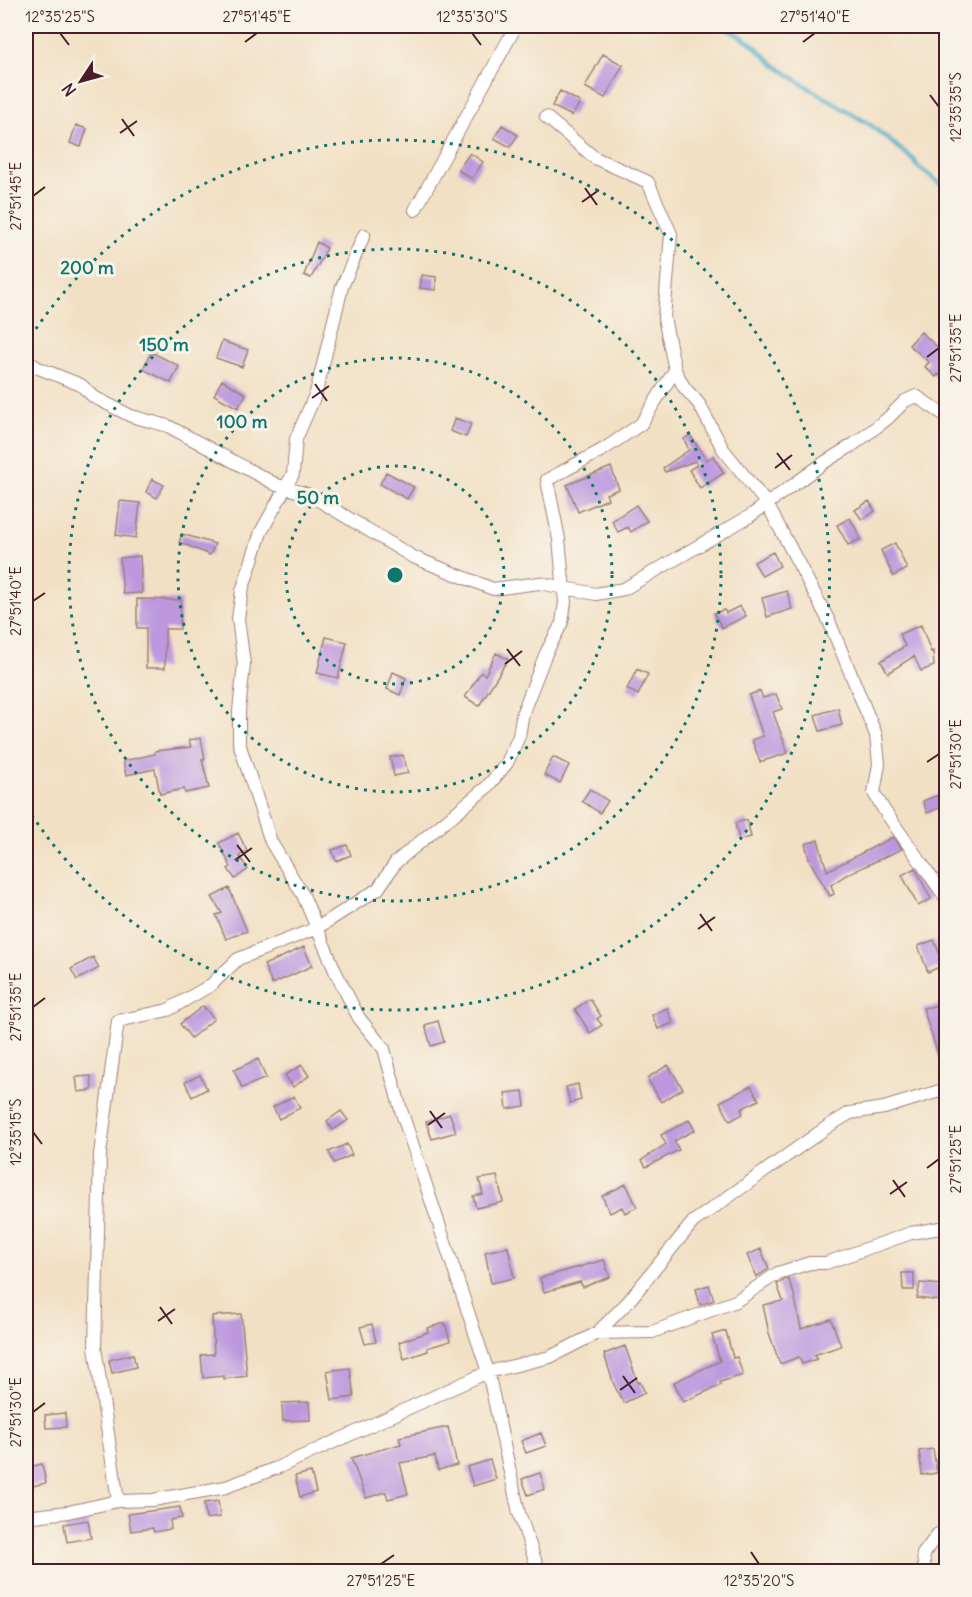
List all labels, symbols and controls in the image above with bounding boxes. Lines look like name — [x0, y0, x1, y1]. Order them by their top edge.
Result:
text: 12°35'25"S — [25, 7, 95, 26]
text: 27°51'45"E — [223, 7, 292, 26]
text: 12°35'30"S — [436, 7, 508, 26]
text: 27°51'40"E — [780, 7, 850, 26]
north arrow — [51, 51, 111, 111]
text: 12°35'35"S — [946, 72, 965, 142]
text: N — [58, 79, 80, 100]
text: 27°51'45"E — [6, 161, 25, 230]
text: 200 m — [60, 256, 114, 279]
text: 27°51'35"E — [946, 313, 965, 383]
text: 150 m — [139, 333, 189, 356]
text: 100 m — [217, 410, 268, 433]
text: 50 m — [297, 486, 339, 509]
centre of rings — [385, 565, 405, 585]
text: 27°51'40"E — [6, 566, 25, 636]
text: 27°51'30"E — [946, 719, 965, 789]
text: 27°51'35"E — [6, 972, 25, 1042]
text: 12°35'15"S — [6, 1098, 25, 1166]
text: 27°51'25"E — [946, 1124, 965, 1193]
text: 27°51'30"E — [6, 1377, 25, 1447]
text: 27°51'25"E — [347, 1571, 416, 1590]
text: 12°35'20"S — [724, 1571, 794, 1590]

